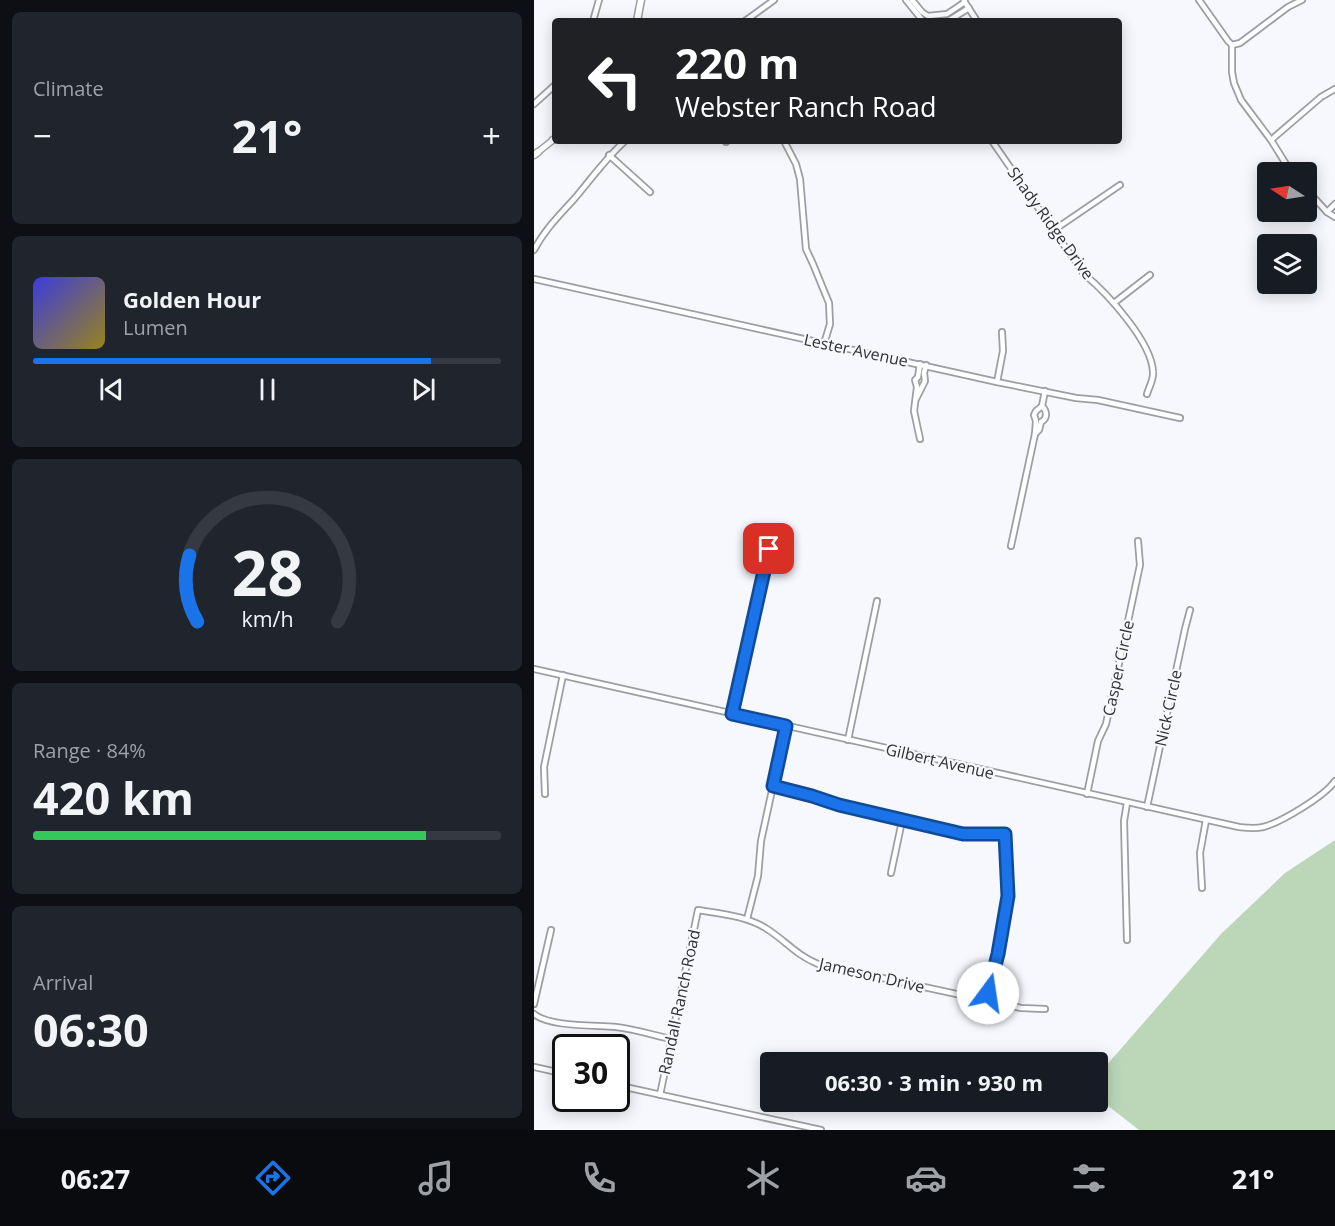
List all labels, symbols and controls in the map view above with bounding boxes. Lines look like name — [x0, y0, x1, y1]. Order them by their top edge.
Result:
text: 220 m — [675, 34, 799, 91]
icon: left — [576, 42, 654, 120]
text: Climate — [33, 75, 104, 102]
text: Webster Ranch Road — [675, 88, 936, 125]
text: 21° — [232, 105, 302, 166]
text: − — [33, 113, 52, 158]
text: + — [482, 113, 501, 158]
street label: Shady Ridge Drive — [1003, 162, 1099, 284]
north arrow — [1257, 162, 1317, 222]
map controls — [1257, 162, 1317, 294]
button: layers — [1257, 234, 1317, 294]
text: Golden Hour — [123, 284, 261, 314]
text: Lumen — [123, 314, 188, 341]
street label: Lester Avenue — [802, 328, 910, 372]
icon: previous — [95, 373, 128, 406]
icon: pause — [251, 373, 284, 406]
icon: next — [407, 373, 440, 406]
pin — [743, 523, 794, 574]
text: 28 — [231, 529, 303, 614]
icon: arrive — [752, 532, 785, 565]
text: km/h — [241, 604, 293, 633]
street label: Casper Circle — [1097, 618, 1139, 718]
street label: Nick Circle — [1149, 668, 1187, 748]
text: Range · 84% — [33, 737, 146, 764]
street label: Gilbert Avenue — [884, 738, 996, 784]
text: 420 km — [33, 767, 194, 828]
street label: Randall Ranch Road — [653, 927, 705, 1077]
street label: Jameson Drive — [815, 952, 927, 998]
position arrow — [956, 961, 1020, 1025]
text: Arrival — [33, 969, 93, 996]
text: 06:30 — [33, 999, 149, 1060]
speed limit sign: 30 — [552, 1034, 630, 1112]
text: 06:30 · 3 min · 930 m — [825, 1067, 1043, 1097]
icon: directions — [252, 1157, 294, 1199]
icon: music — [415, 1157, 457, 1199]
icon: phone — [578, 1157, 620, 1199]
icon: climate — [742, 1157, 784, 1199]
icon: car — [905, 1157, 947, 1199]
icon: filters — [1068, 1157, 1110, 1199]
text: 06:27 — [61, 1160, 130, 1197]
text: 21° — [1232, 1160, 1274, 1197]

